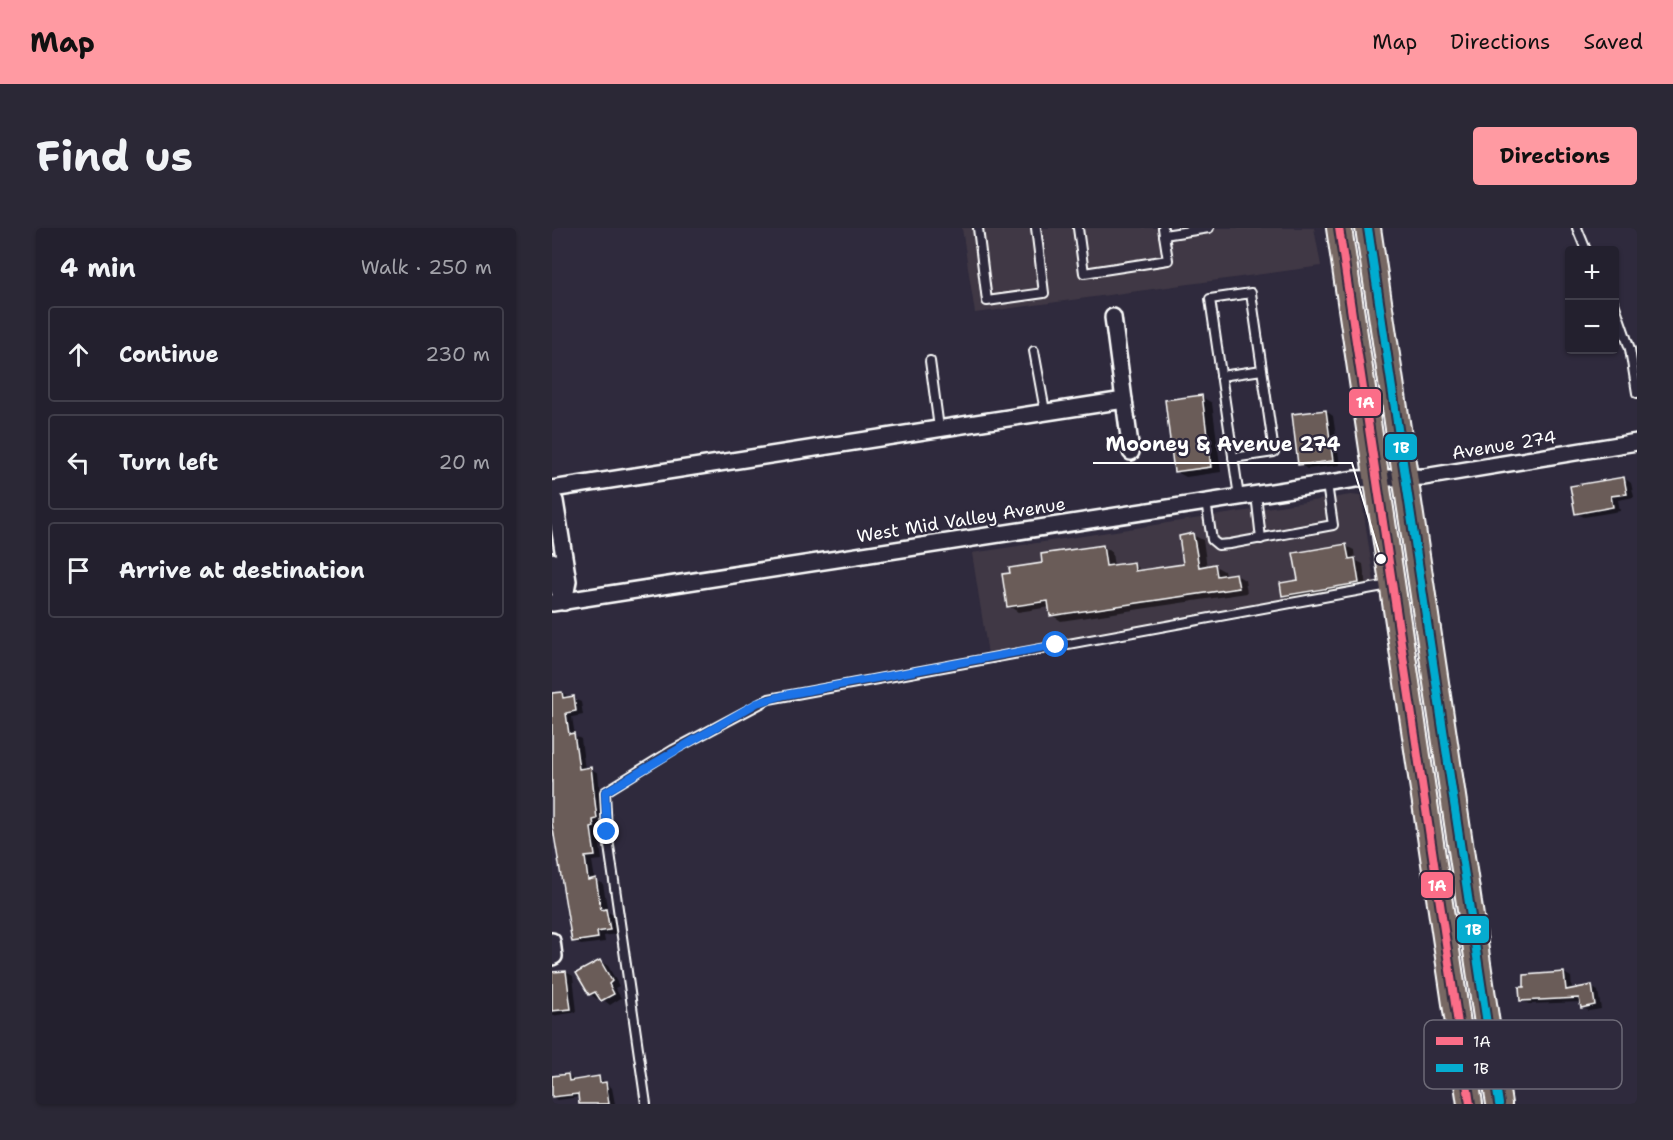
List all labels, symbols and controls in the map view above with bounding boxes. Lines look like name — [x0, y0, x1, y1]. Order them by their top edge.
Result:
text: Map — [30, 23, 95, 61]
text: Map — [1372, 28, 1417, 56]
text: Directions — [1450, 28, 1550, 56]
text: Saved — [1583, 28, 1643, 56]
button: Directions — [1473, 127, 1637, 185]
text: Find us — [36, 128, 193, 184]
map controls — [1565, 246, 1619, 354]
button: + — [1565, 246, 1619, 300]
text: 4 min — [60, 250, 136, 285]
text: Walk · 250 m — [361, 254, 492, 280]
button: − — [1565, 300, 1619, 354]
icon: ahead — [62, 338, 95, 371]
text: Continue — [119, 340, 219, 369]
text: 230 m — [425, 341, 490, 367]
line badge: 1A — [1348, 388, 1382, 417]
text: 1A — [1355, 392, 1375, 413]
callout: Mooney & Avenue 274 — [1093, 425, 1352, 463]
street label: Avenue 274 — [1450, 425, 1558, 465]
text: Mooney & Avenue 274 — [1105, 431, 1341, 457]
line badge: 1B — [1384, 433, 1418, 461]
text: 1B — [1392, 437, 1410, 458]
icon: left — [62, 446, 95, 479]
text: Turn left — [119, 448, 218, 477]
text: 20 m — [439, 449, 490, 475]
street label: West Mid Valley Avenue — [855, 492, 1067, 548]
icon: arrive — [62, 554, 95, 587]
text: Arrive at destination — [119, 556, 365, 585]
route start — [1042, 631, 1068, 657]
route end — [593, 818, 619, 844]
line badge: 1A — [1420, 871, 1454, 899]
text: 1A — [1427, 875, 1447, 896]
line badge: 1B — [1456, 915, 1490, 944]
text: 1B — [1464, 919, 1482, 940]
legend — [1424, 1020, 1622, 1089]
text: 1A — [1473, 1031, 1491, 1052]
text: 1B — [1473, 1058, 1489, 1079]

